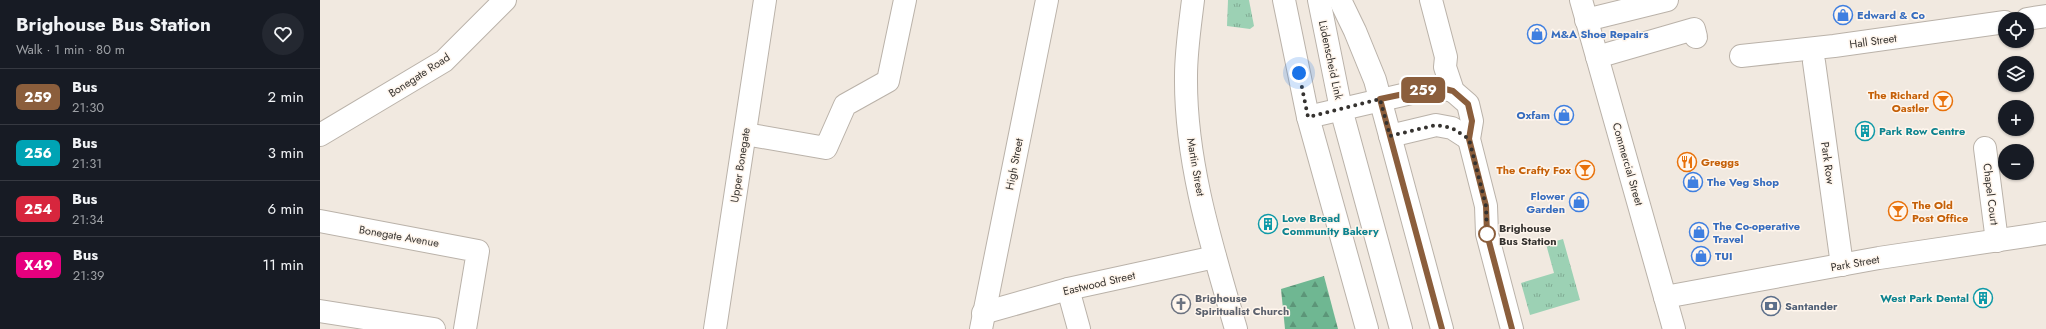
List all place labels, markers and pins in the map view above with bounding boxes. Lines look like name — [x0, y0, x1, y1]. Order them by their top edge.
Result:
shop icon: Edward & Co — [1832, 4, 1854, 26]
place label: Edward & Co — [1857, 7, 1926, 23]
shop icon: M&A Shoe Repairs — [1526, 23, 1548, 45]
place label: M&A Shoe Repairs — [1551, 26, 1648, 42]
place label: The Richard Oastler — [1868, 87, 1929, 116]
bar icon: The Richard Oastler — [1932, 90, 1954, 112]
shop icon: Oxfam — [1553, 104, 1575, 126]
place label: Oxfam — [1516, 107, 1550, 123]
building icon: Park Row Centre — [1854, 120, 1876, 142]
place label: Park Row Centre — [1879, 123, 1965, 139]
restaurant icon: Greggs — [1676, 151, 1698, 173]
place label: Greggs — [1701, 154, 1739, 170]
bar icon: The Crafty Fox — [1574, 159, 1596, 181]
place label: The Crafty Fox — [1497, 162, 1571, 178]
shop icon: The Veg Shop — [1682, 171, 1704, 193]
place label: The Veg Shop — [1707, 174, 1779, 190]
place label: Flower Garden — [1526, 188, 1565, 217]
shop icon: Flower Garden — [1568, 191, 1590, 213]
place label: The Old Post Office — [1912, 197, 1968, 226]
bar icon: The Old Post Office — [1887, 200, 1909, 222]
place label: Love Bread Community Bakery — [1282, 210, 1379, 239]
building icon: Love Bread Community Bakery — [1257, 213, 1279, 235]
place label: The Co-operative Travel — [1713, 218, 1800, 247]
place label: Brighouse Bus Station — [1499, 220, 1557, 249]
shop icon: The Co-operative Travel — [1688, 221, 1710, 243]
marker: Brighouse Bus Station — [1478, 225, 1496, 243]
shop icon: TUI — [1690, 245, 1712, 267]
place label: TUI — [1715, 248, 1732, 264]
building icon: West Park Dental — [1972, 287, 1994, 309]
place label: Brighouse Spiritualist Church — [1195, 290, 1289, 319]
place label: West Park Dental — [1880, 290, 1969, 306]
church icon: Brighouse Spiritualist Church — [1170, 293, 1192, 315]
bank icon: Santander — [1760, 295, 1782, 317]
place label: Santander — [1785, 298, 1838, 314]

